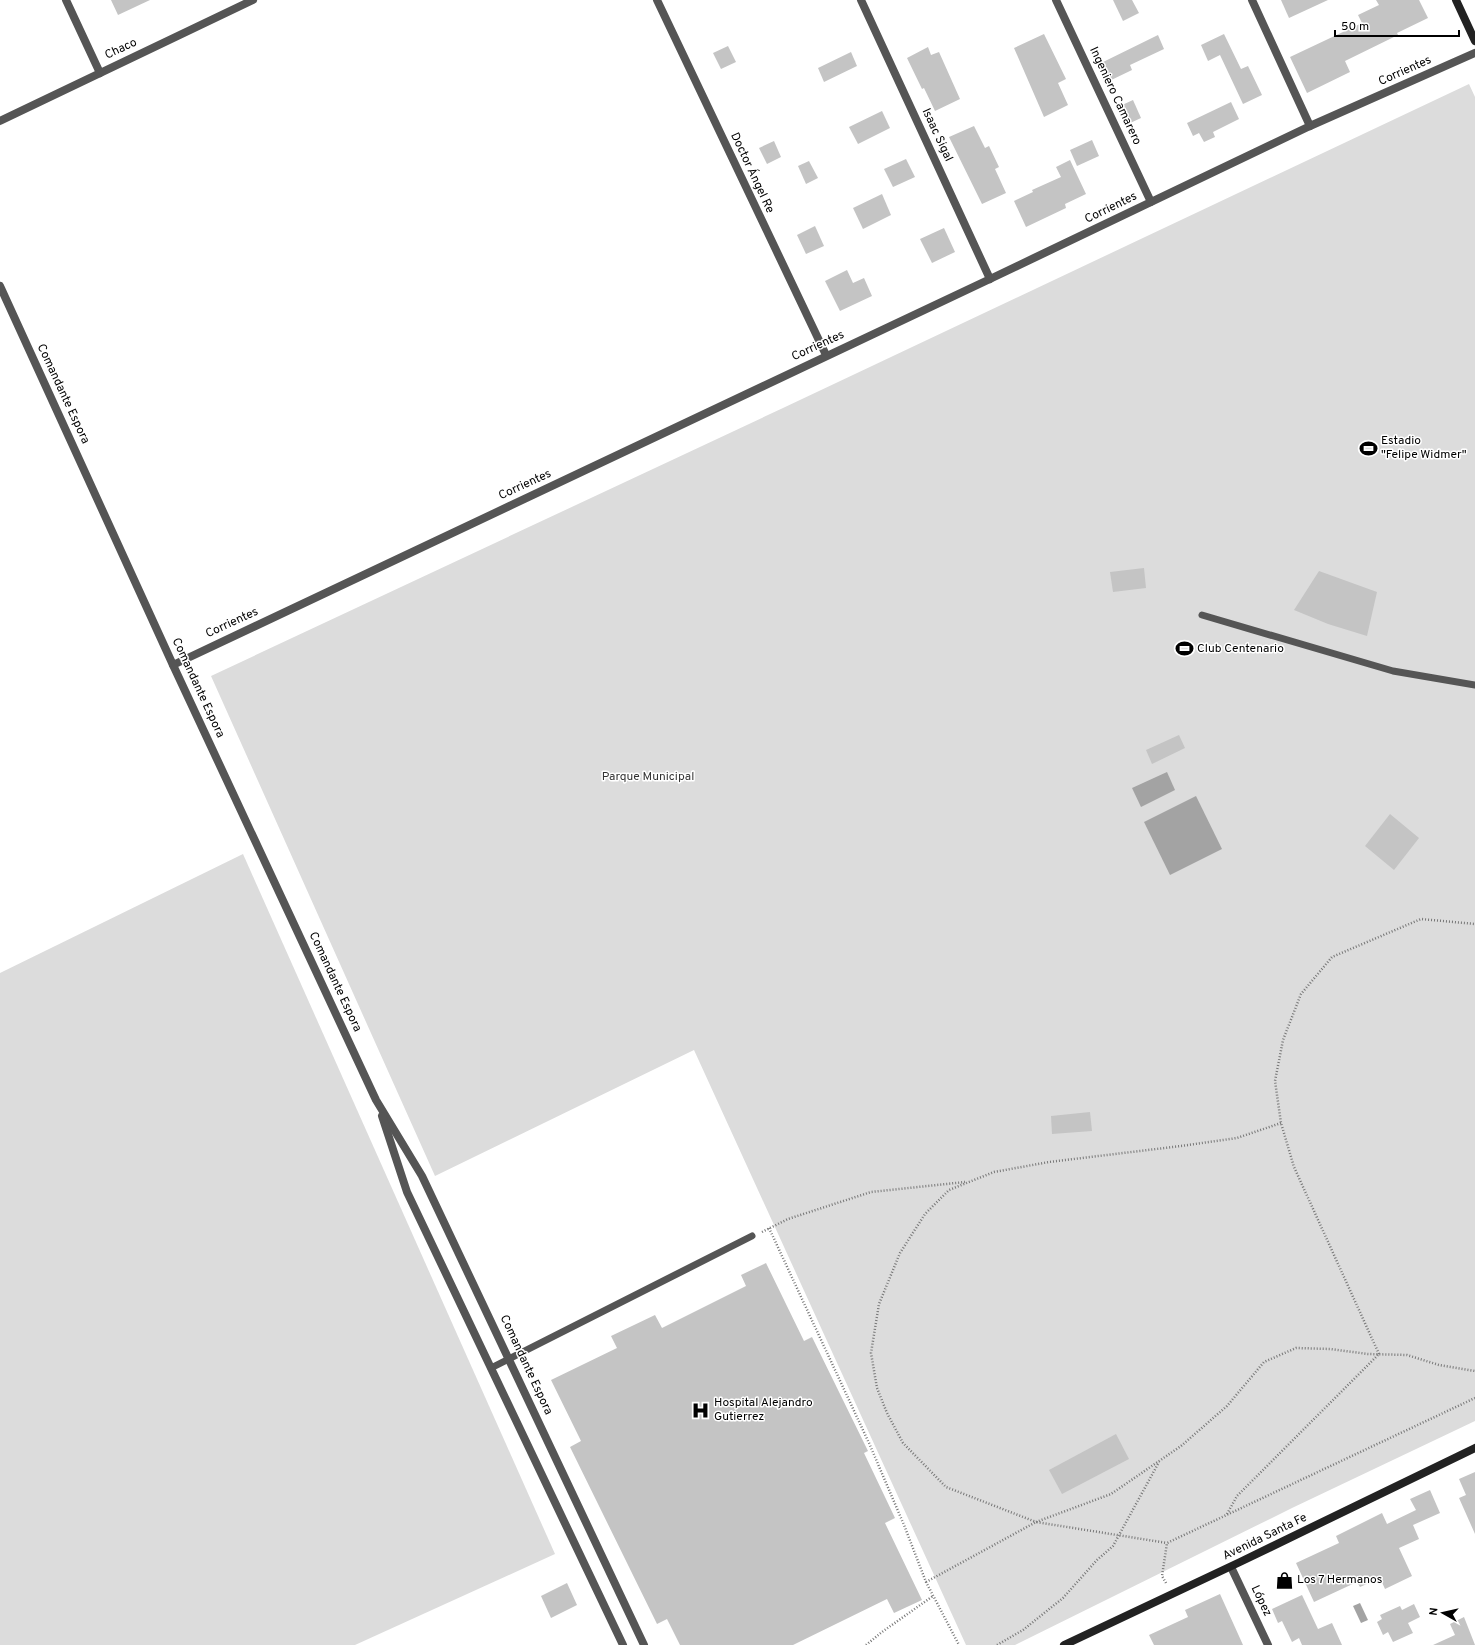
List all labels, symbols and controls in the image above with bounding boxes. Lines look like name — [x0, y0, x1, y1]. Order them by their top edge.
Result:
scale bar — [1335, 12, 1459, 38]
text: 50 m — [1341, 19, 1369, 35]
street label: Chaco — [102, 34, 140, 63]
street label: Ingeniero Camarero — [1085, 44, 1145, 148]
street label: Corrientes — [1376, 52, 1434, 90]
street label: Isaac Sigal — [918, 106, 956, 164]
street label: Doctor Ángel Re — [726, 130, 778, 216]
street label: Corrientes — [1082, 188, 1140, 228]
street label: Corrientes — [789, 327, 847, 365]
street label: Comandante Espora — [33, 341, 93, 447]
place label: Estadio "Felipe Widmer" — [1381, 433, 1467, 463]
sports icon: Estadio "Felipe Widmer" — [1358, 438, 1378, 458]
street label: Corrientes — [496, 466, 554, 504]
street label: Corrientes — [203, 604, 261, 642]
street label: Comandante Espora — [168, 635, 228, 741]
sports icon: Club Centenario — [1174, 639, 1194, 659]
place label: Club Centenario — [1197, 641, 1284, 657]
park label: Parque Municipal — [602, 769, 694, 785]
street label: Comandante Espora — [305, 929, 365, 1035]
street label: Comandante Espora — [496, 1312, 556, 1418]
place label: Hospital Alejandro Gutierrez — [714, 1395, 813, 1425]
hospital icon: Hospital Alejandro Gutierrez — [691, 1400, 711, 1420]
street label: Avenida Santa Fe — [1220, 1510, 1310, 1564]
shop icon: Los 7 Hermanos — [1274, 1570, 1294, 1590]
place label: Los 7 Hermanos — [1297, 1572, 1382, 1588]
street label: López — [1247, 1583, 1275, 1619]
north arrow — [1423, 1593, 1463, 1633]
text: N — [1427, 1607, 1442, 1617]

